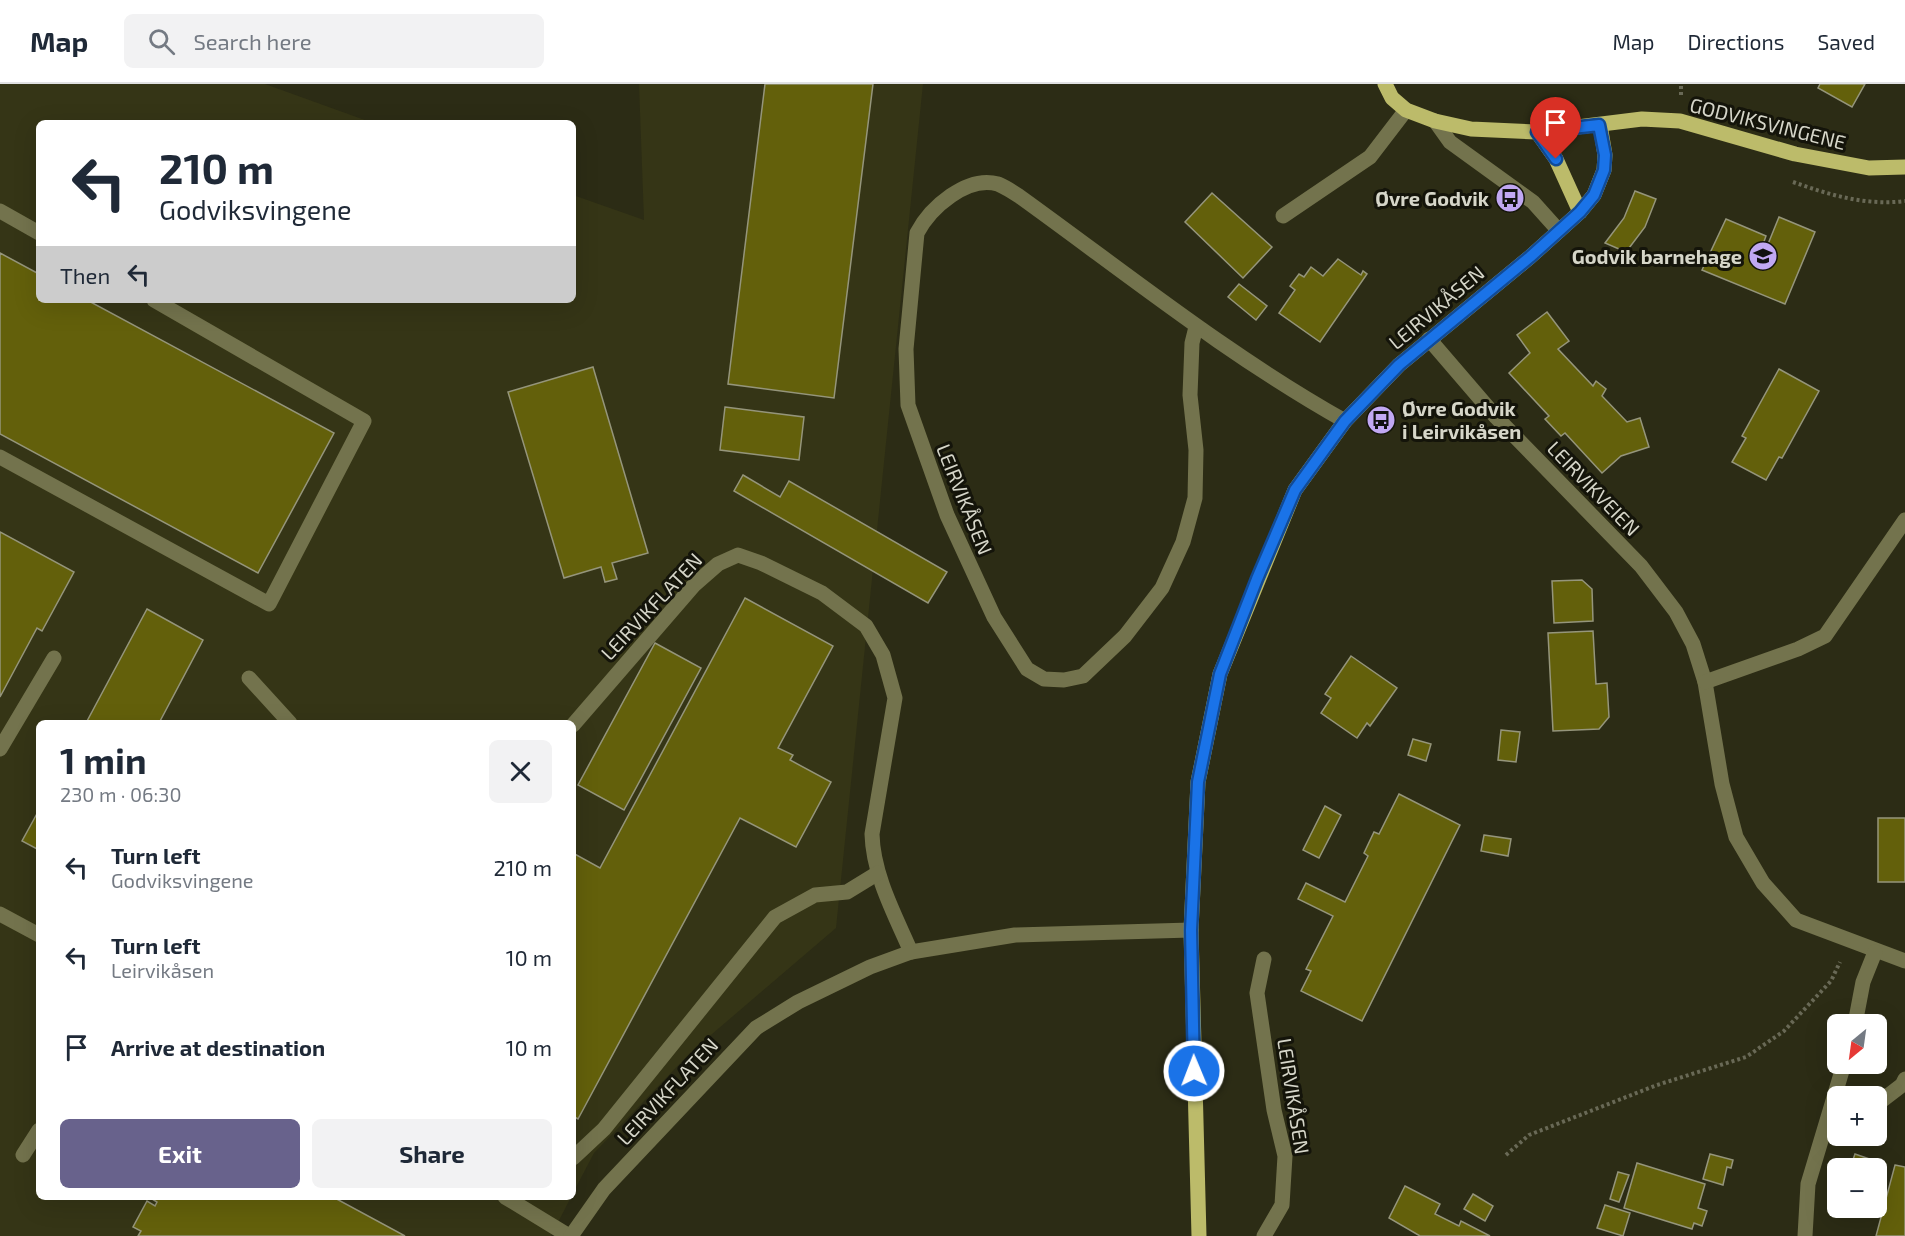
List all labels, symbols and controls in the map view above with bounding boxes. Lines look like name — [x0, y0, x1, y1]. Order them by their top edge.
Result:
search box — [124, 14, 544, 68]
text: Map — [30, 24, 88, 58]
icon: search — [145, 25, 178, 58]
text: Search here — [193, 28, 312, 54]
text: Map — [1612, 29, 1655, 54]
text: Directions — [1688, 29, 1784, 54]
text: Saved — [1817, 29, 1875, 54]
street label: GODVIKSVINGENE — [1687, 92, 1849, 154]
pin — [1530, 97, 1581, 159]
icon: arrive — [1539, 106, 1572, 139]
text: 210 m — [159, 142, 274, 192]
icon: left — [60, 144, 138, 222]
bus stop icon: Øvre Godvik — [1494, 182, 1526, 214]
place label: Øvre Godvik — [1375, 186, 1490, 210]
text: Godviksvingene — [159, 193, 351, 225]
school or university icon: Godvik barnehage — [1747, 240, 1779, 272]
place label: Godvik barnehage — [1572, 244, 1742, 268]
icon: left — [122, 258, 155, 291]
street label: LEIRVIKÅSEN — [1383, 260, 1489, 354]
text: Then — [60, 262, 110, 288]
place label: Øvre Godvik i Leirvikåsen — [1402, 396, 1521, 443]
bus stop icon: Øvre Godvik i Leirvikåsen — [1365, 404, 1397, 436]
street label: LEIRVIKVEIEN — [1543, 436, 1645, 540]
street label: LEIRVIKÅSEN — [932, 440, 998, 558]
street label: LEIRVIKFLATEN — [595, 548, 707, 664]
text: 1 min — [60, 738, 147, 781]
button: close — [489, 740, 552, 803]
text: 230 m · 06:30 — [60, 782, 181, 806]
text: Turn left — [111, 842, 200, 868]
icon: left — [60, 851, 93, 884]
text: 210 m — [493, 854, 552, 880]
text: Godviksvingene — [111, 868, 254, 892]
text: Turn left — [111, 932, 200, 958]
icon: left — [60, 941, 93, 974]
text: 10 m — [506, 944, 552, 970]
text: Leirvikåsen — [111, 958, 214, 982]
north arrow — [1827, 1014, 1887, 1074]
map controls — [1827, 1014, 1887, 1218]
icon: arrive — [60, 1031, 93, 1064]
street label: LEIRVIKFLATEN — [611, 1033, 723, 1149]
text: Arrive at destination — [111, 1034, 325, 1060]
text: 10 m — [506, 1034, 552, 1060]
street label: LEIRVIKÅSEN — [1273, 1036, 1315, 1156]
position arrow — [1162, 1039, 1226, 1103]
button: + — [1827, 1086, 1887, 1146]
button: Exit — [60, 1119, 300, 1188]
button: Share — [312, 1119, 552, 1188]
button: − — [1827, 1158, 1887, 1218]

